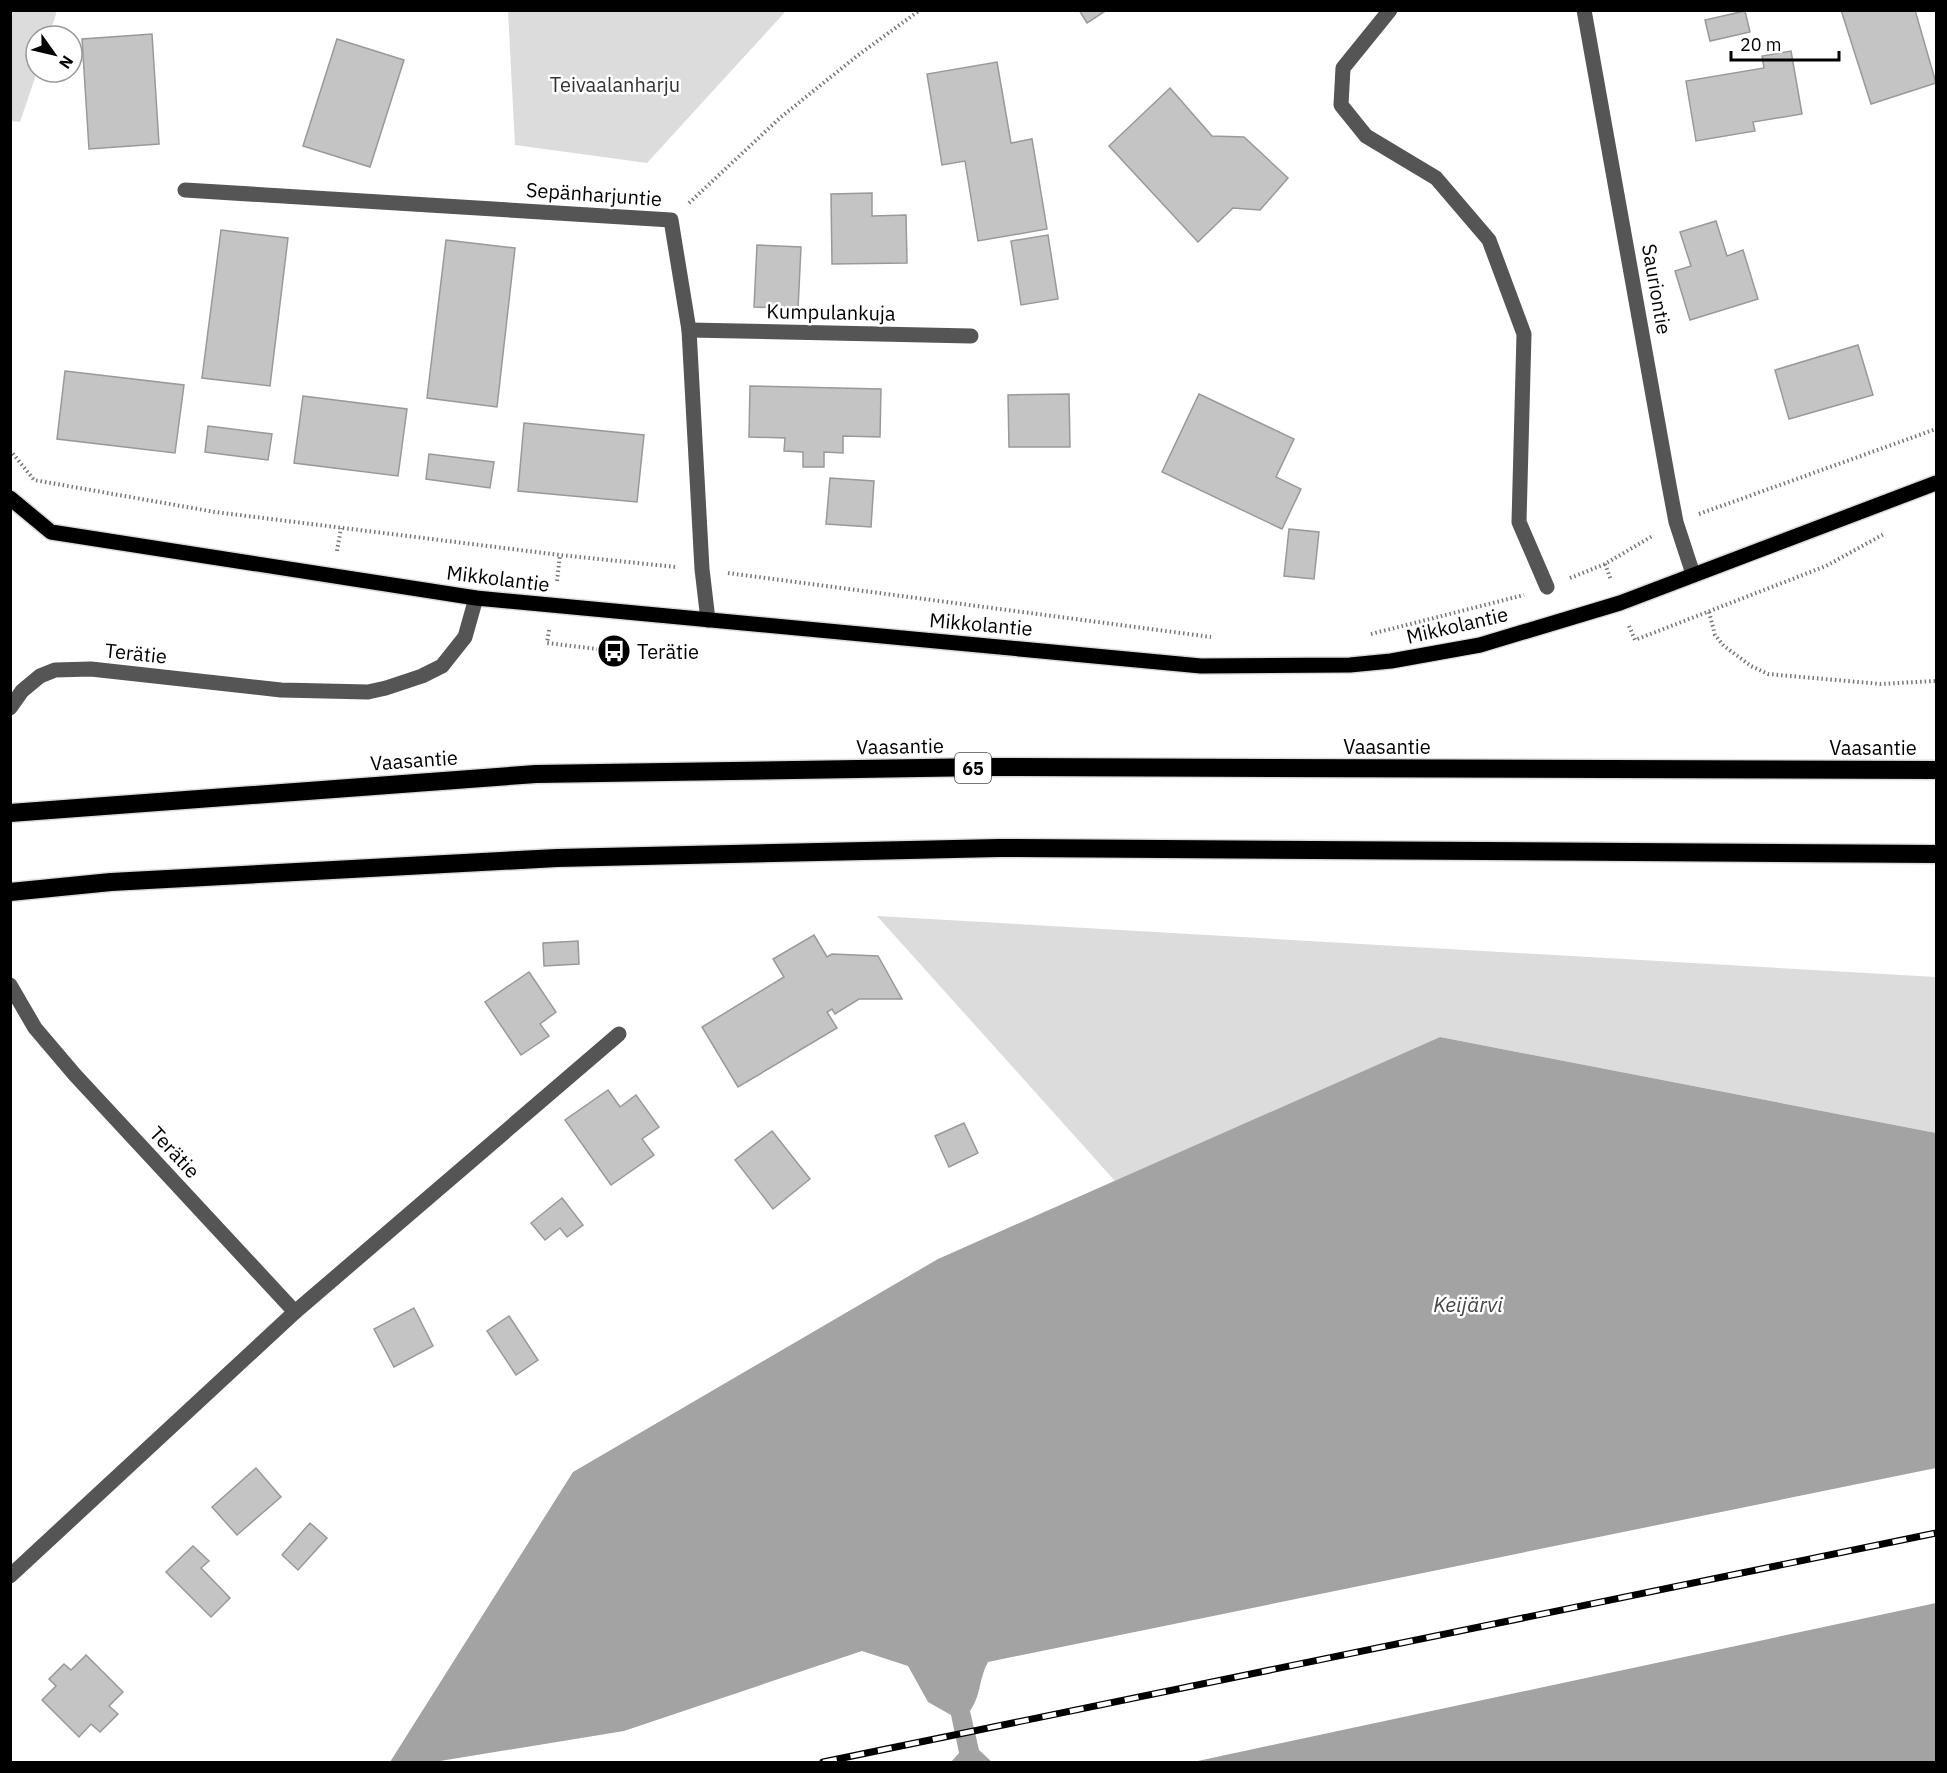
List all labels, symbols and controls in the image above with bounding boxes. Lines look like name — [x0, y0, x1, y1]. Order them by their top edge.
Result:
north arrow — [24, 24, 84, 84]
scale bar — [1731, 24, 1839, 62]
text: 20 m — [1740, 33, 1782, 56]
text: N — [55, 52, 78, 73]
park label: Teivaalanharju — [550, 71, 680, 98]
street label: Sepänharjuntie — [525, 176, 663, 212]
street label: Sauriontie — [1636, 242, 1678, 336]
street label: Kumpulankuja — [766, 297, 896, 327]
street label: Mikkolantie — [445, 558, 551, 598]
street label: Mikkolantie — [1403, 600, 1511, 650]
street label: Mikkolantie — [928, 606, 1034, 642]
bus stop icon: Terätie — [596, 633, 632, 669]
street label: Terätie — [104, 636, 168, 670]
place label: Terätie — [637, 638, 699, 665]
street label: Vaasantie — [856, 732, 944, 760]
street label: Vaasantie — [1343, 733, 1431, 760]
street label: Vaasantie — [1829, 734, 1917, 761]
street label: Vaasantie — [369, 743, 459, 777]
road number: 65 — [955, 753, 991, 783]
street label: Terätie — [144, 1120, 206, 1184]
water label: Keijärvi — [1433, 1290, 1503, 1318]

